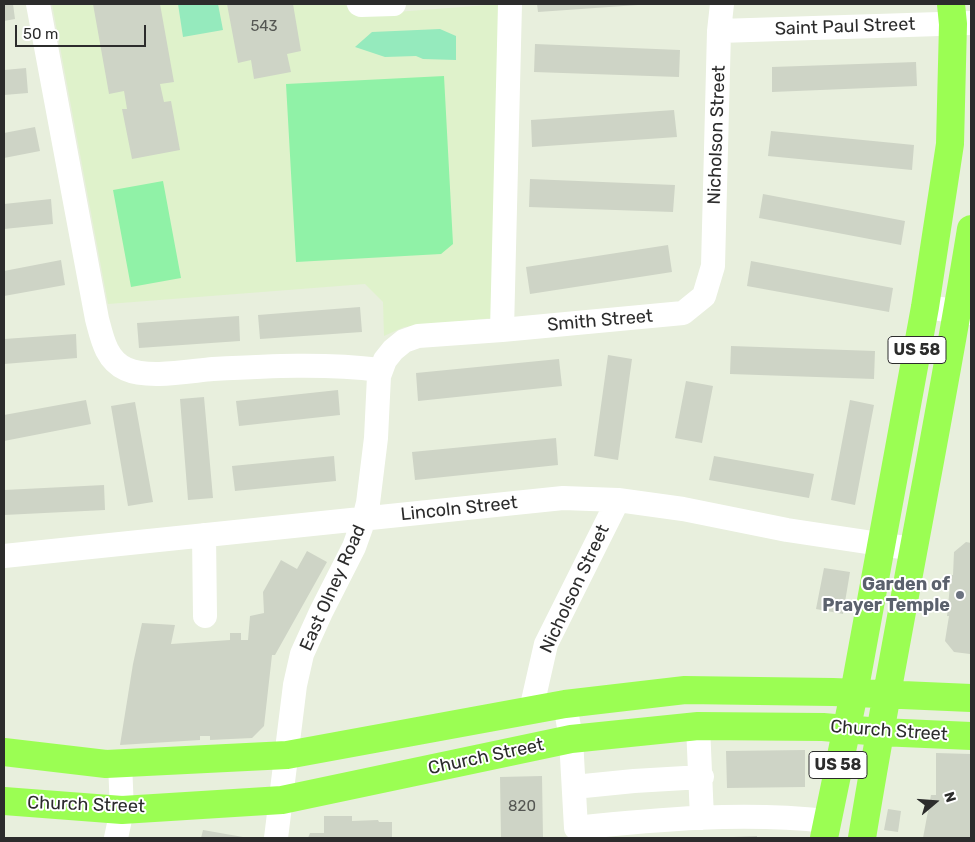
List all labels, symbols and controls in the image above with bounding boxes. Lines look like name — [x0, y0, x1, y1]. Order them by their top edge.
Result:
street label: Saint Paul Street — [774, 14, 916, 40]
scale bar — [18, 15, 149, 47]
house number: 543 — [250, 18, 278, 36]
text: 50 m — [23, 25, 58, 43]
street label: Nicholson Street — [704, 65, 730, 205]
street label: Smith Street — [546, 306, 654, 336]
road number: US 58 — [888, 336, 946, 364]
street label: Lincoln Street — [399, 492, 519, 526]
street label: Nicholson Street — [536, 521, 614, 657]
street label: East Olney Road — [296, 522, 370, 654]
place label: Garden of Prayer Temple — [822, 574, 950, 616]
marker: Garden of Prayer Temple — [954, 589, 966, 601]
street label: Church Street — [829, 716, 949, 746]
street label: Church Street — [426, 734, 546, 780]
road number: US 58 — [809, 752, 867, 778]
north arrow — [910, 777, 960, 827]
text: N — [940, 790, 959, 805]
street label: Church Street — [27, 792, 145, 818]
house number: 820 — [508, 798, 536, 816]

